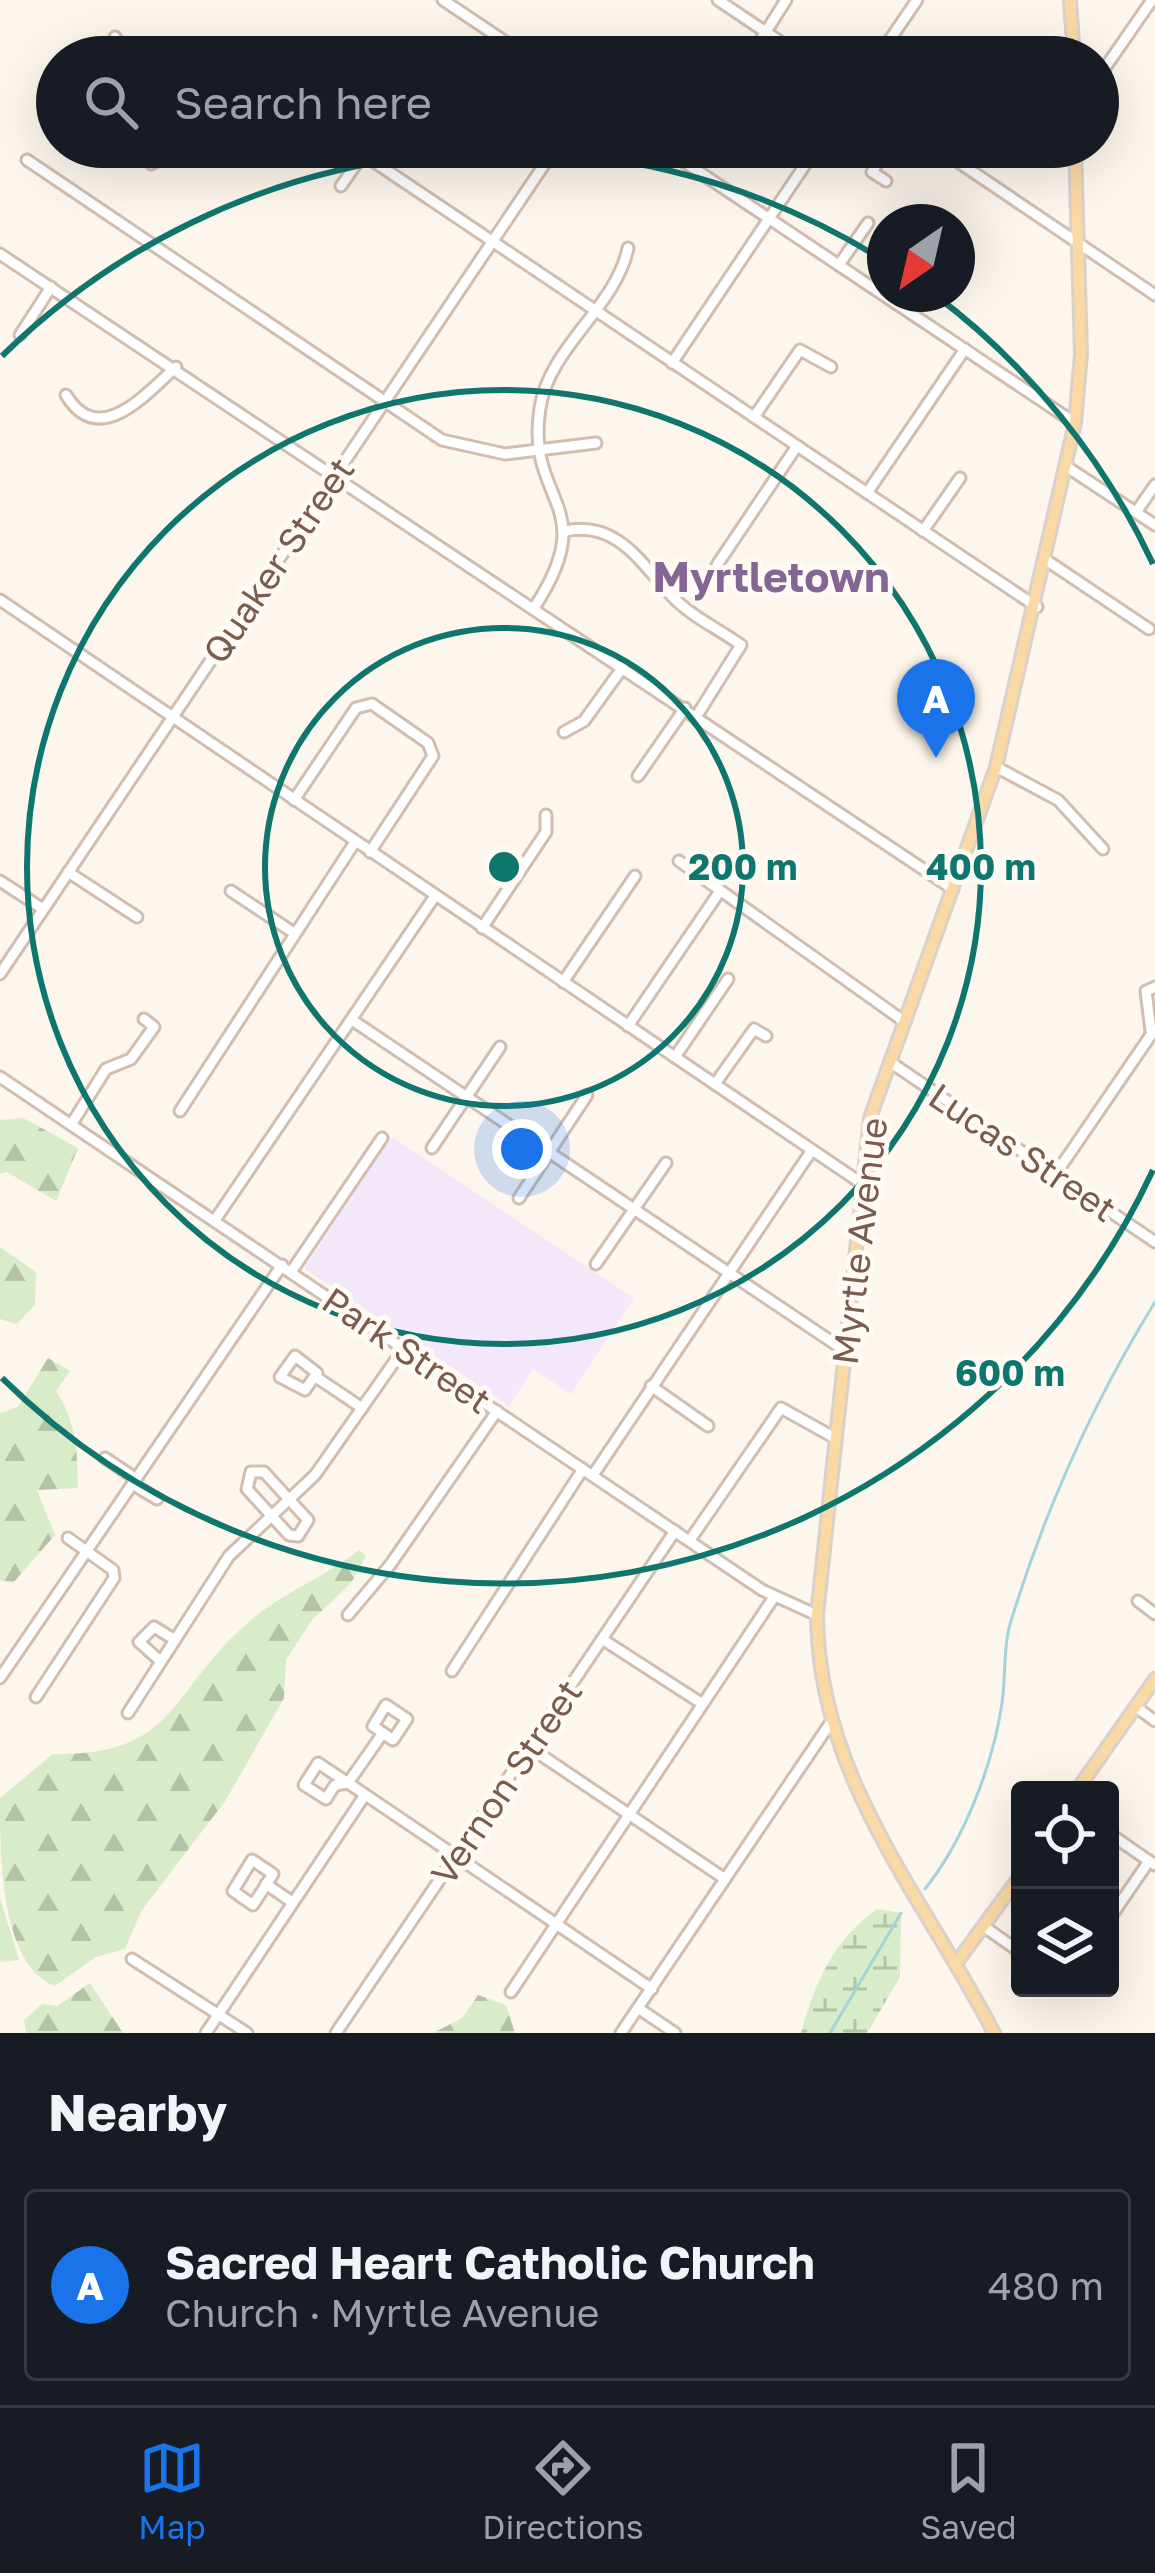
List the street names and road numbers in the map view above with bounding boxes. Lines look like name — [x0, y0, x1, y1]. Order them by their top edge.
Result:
street label: Quaker Street — [193, 449, 363, 671]
street label: Lucas Street — [921, 1074, 1125, 1230]
street label: Myrtle Avenue — [823, 1115, 895, 1367]
street label: Park Street — [315, 1278, 499, 1422]
street label: Vernon Street — [422, 1671, 590, 1893]

